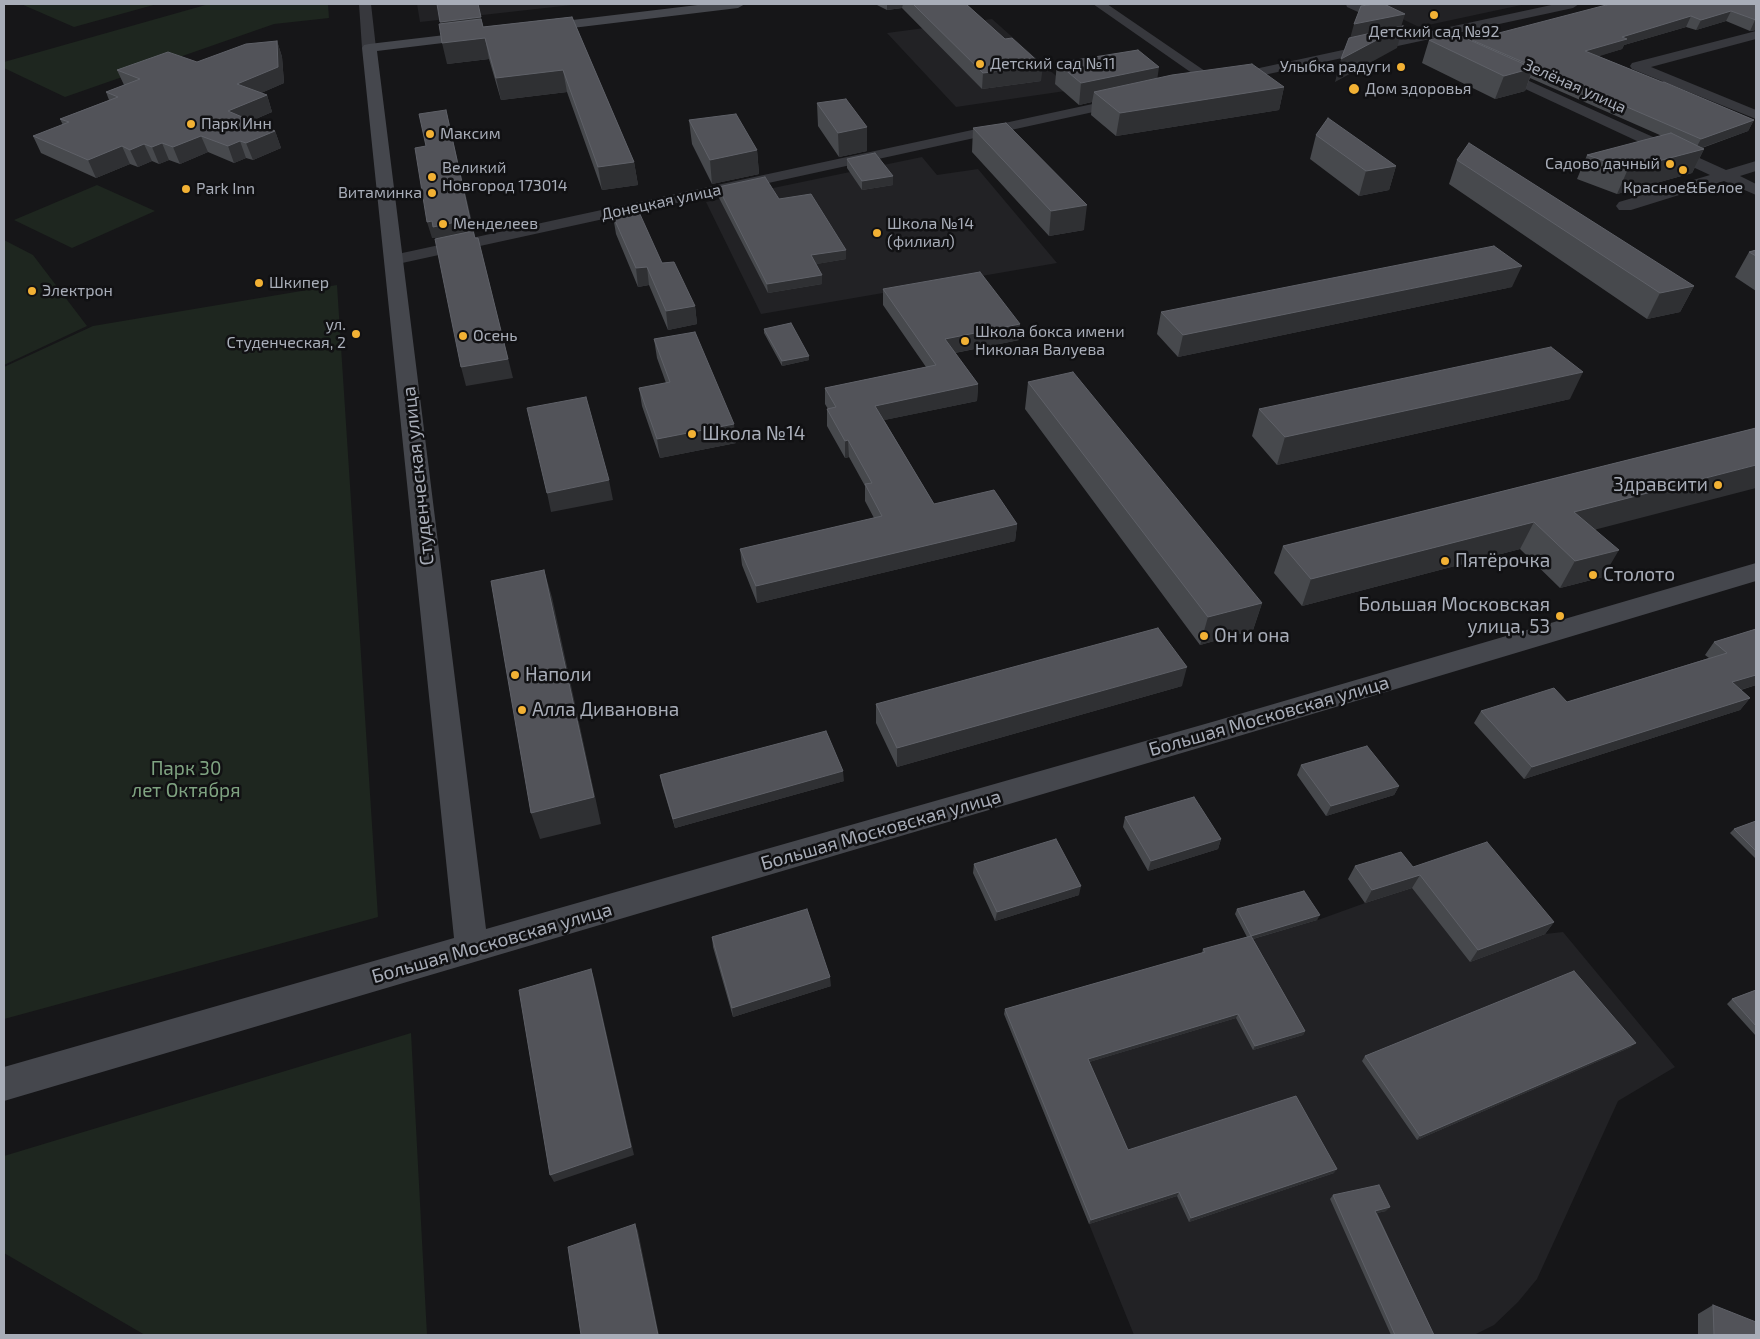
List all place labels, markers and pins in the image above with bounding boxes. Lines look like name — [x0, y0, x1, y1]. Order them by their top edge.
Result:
marker: Детский сад №92 — [1428, 9, 1440, 21]
place label: Детский сад №92 — [1369, 22, 1499, 42]
place label: Детский сад №11 — [990, 54, 1115, 74]
place label: Улыбка радуги — [1280, 57, 1391, 77]
marker: Детский сад №11 — [974, 58, 986, 70]
marker: Улыбка радуги — [1395, 61, 1407, 73]
place label: Дом здоровья — [1365, 79, 1471, 99]
marker: Дом здоровья — [1347, 82, 1361, 96]
place label: Парк Инн — [201, 114, 272, 134]
marker: Парк Инн — [185, 118, 197, 130]
place label: Максим — [440, 124, 501, 144]
marker: Максим — [424, 128, 436, 140]
place label: Садово дачный — [1545, 154, 1660, 174]
place label: Великий Новгород 173014 — [442, 158, 568, 196]
marker: Садово дачный — [1664, 158, 1676, 170]
marker: Красное&Белое — [1677, 164, 1689, 176]
marker: Великий Новгород 173014 — [426, 171, 438, 183]
place label: Красное&Белое — [1623, 178, 1743, 198]
place label: Park Inn — [196, 179, 255, 199]
marker: Park Inn — [180, 183, 192, 195]
place label: Витаминка — [338, 183, 422, 203]
marker: Витаминка — [426, 187, 438, 199]
place label: Менделеев — [453, 214, 538, 234]
place label: Школа №14 (филиал) — [887, 214, 974, 252]
marker: Менделеев — [437, 218, 449, 230]
marker: Школа №14 (филиал) — [871, 227, 883, 239]
place label: Шкипер — [269, 273, 329, 293]
marker: Шкипер — [253, 277, 265, 289]
place label: Электрон — [42, 281, 113, 301]
marker: Электрон — [26, 285, 38, 297]
place label: ул. Студенческая, 2 — [227, 315, 346, 353]
place label: Школа бокса имени Николая Валуева — [975, 322, 1125, 360]
place label: Осень — [473, 326, 518, 346]
marker: ул. Студенческая, 2 — [350, 328, 362, 340]
marker: Осень — [457, 330, 469, 342]
marker: Школа бокса имени Николая Валуева — [959, 335, 971, 347]
place label: Школа №14 — [702, 423, 805, 445]
marker: Школа №14 — [686, 428, 698, 440]
place label: Здравсити — [1613, 474, 1708, 496]
marker: Здравсити — [1712, 479, 1724, 491]
place label: Пятёрочка — [1455, 550, 1550, 572]
marker: Пятёрочка — [1439, 555, 1451, 567]
place label: Столото — [1603, 564, 1675, 586]
marker: Столото — [1587, 569, 1599, 581]
place label: Большая Московская улица, 53 — [1358, 594, 1550, 638]
marker: Большая Московская улица, 53 — [1554, 610, 1566, 622]
place label: Он и она — [1214, 625, 1290, 647]
marker: Он и она — [1198, 630, 1210, 642]
place label: Наполи — [525, 664, 592, 686]
marker: Наполи — [509, 669, 521, 681]
place label: Алла Дивановна — [532, 699, 679, 721]
marker: Алла Дивановна — [516, 704, 528, 716]

